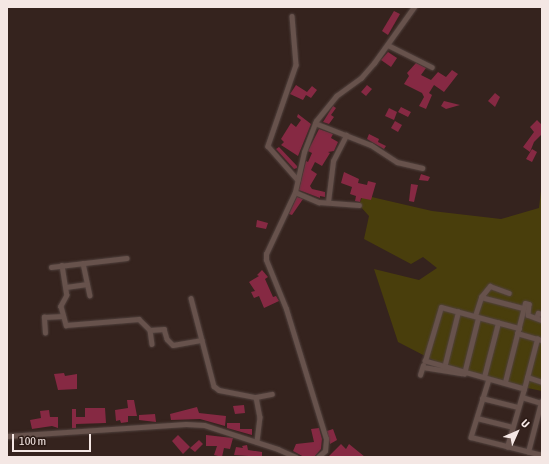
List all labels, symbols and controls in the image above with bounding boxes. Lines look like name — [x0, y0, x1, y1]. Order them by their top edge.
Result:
north arrow — [497, 412, 537, 452]
text: U — [519, 417, 532, 430]
scale bar — [14, 426, 93, 452]
text: 100 m — [19, 434, 46, 448]

